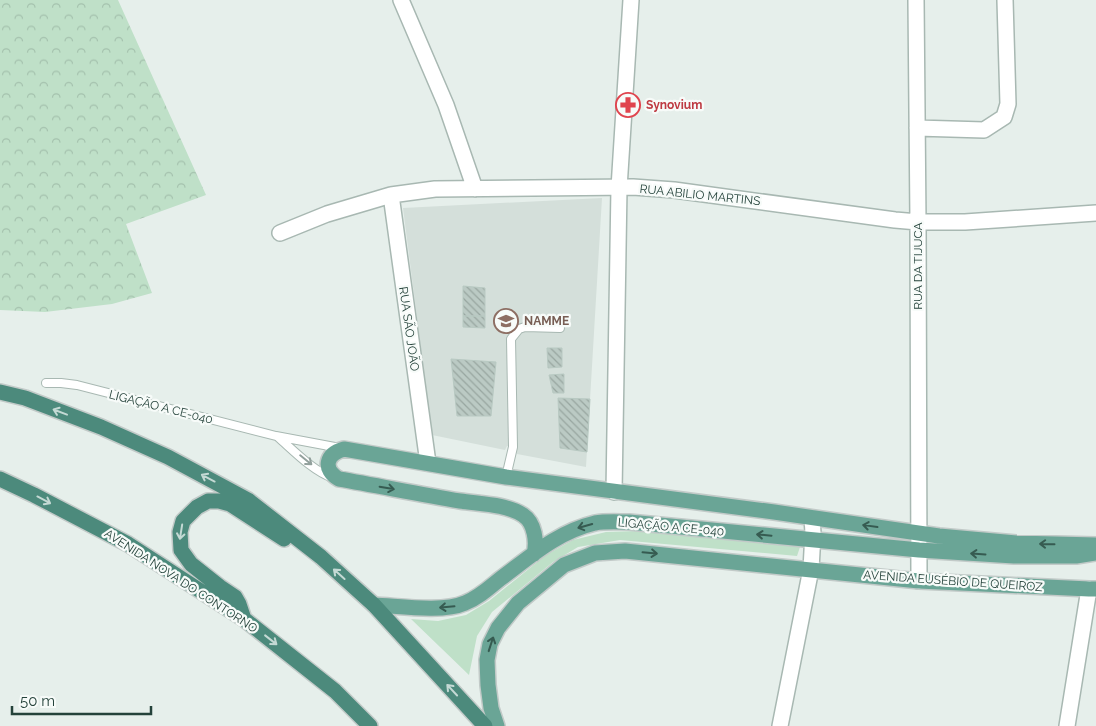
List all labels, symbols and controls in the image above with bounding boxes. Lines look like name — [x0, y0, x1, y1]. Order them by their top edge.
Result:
pharmacy icon: Synovium — [615, 92, 641, 118]
place label: Synovium — [646, 98, 702, 112]
street label: RUA ABILIO MARTINS — [639, 182, 761, 208]
street label: RUA DA TIJUCA — [911, 222, 925, 310]
street label: RUA SÃO JOÃO — [396, 286, 422, 372]
school or university icon: NAMME — [493, 308, 519, 334]
place label: NAMME — [524, 314, 569, 328]
street label: LIGAÇÃO A CE-040 — [108, 387, 214, 427]
one-way arrow — [53, 407, 68, 416]
one-way arrow — [299, 455, 312, 466]
one-way arrow — [201, 473, 216, 483]
one-way arrow — [378, 483, 394, 493]
one-way arrow — [36, 496, 51, 505]
street label: LIGAÇÃO A CE-040 — [617, 515, 725, 539]
one-way arrow — [863, 521, 879, 531]
one-way arrow — [578, 522, 594, 531]
one-way arrow — [176, 523, 186, 539]
street label: AVENIDA NOVA DO CONTORNO — [102, 526, 260, 636]
one-way arrow — [756, 530, 772, 540]
one-way arrow — [1040, 540, 1056, 549]
one-way arrow — [642, 548, 658, 558]
one-way arrow — [970, 549, 986, 558]
one-way arrow — [333, 568, 346, 579]
street label: AVENIDA EUSÉBIO DE QUEIROZ — [863, 568, 1044, 594]
one-way arrow — [439, 602, 455, 611]
one-way arrow — [264, 635, 277, 646]
one-way arrow — [487, 636, 497, 652]
scale bar — [12, 684, 151, 716]
one-way arrow — [446, 684, 458, 697]
text: 50 m — [20, 692, 55, 710]

